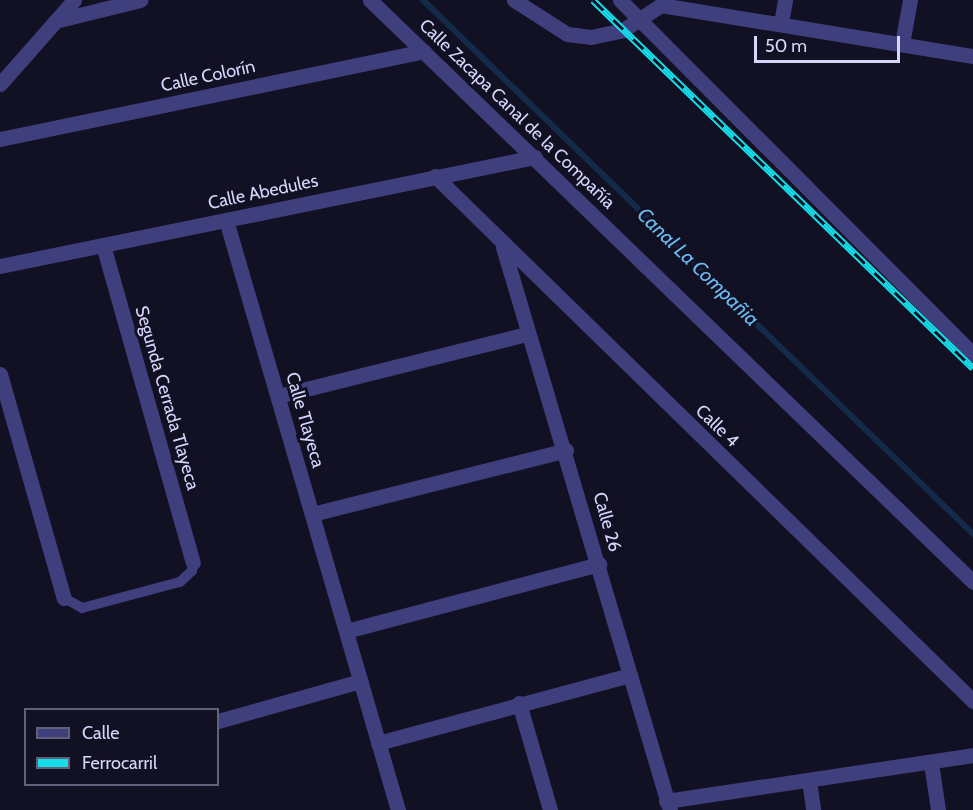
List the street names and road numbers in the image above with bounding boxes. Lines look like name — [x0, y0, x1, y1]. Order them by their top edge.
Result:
street label: Calle Zacapa Canal de la Compañía — [415, 15, 619, 213]
street label: Calle Colorín — [159, 55, 257, 97]
street label: Calle Abedules — [206, 170, 320, 214]
street label: Segunda Cerrada Tlayeca — [130, 303, 204, 493]
street label: Calle Tlayeca — [281, 370, 329, 470]
street label: Calle 4 — [691, 400, 743, 452]
street label: Calle 26 — [588, 490, 626, 554]

